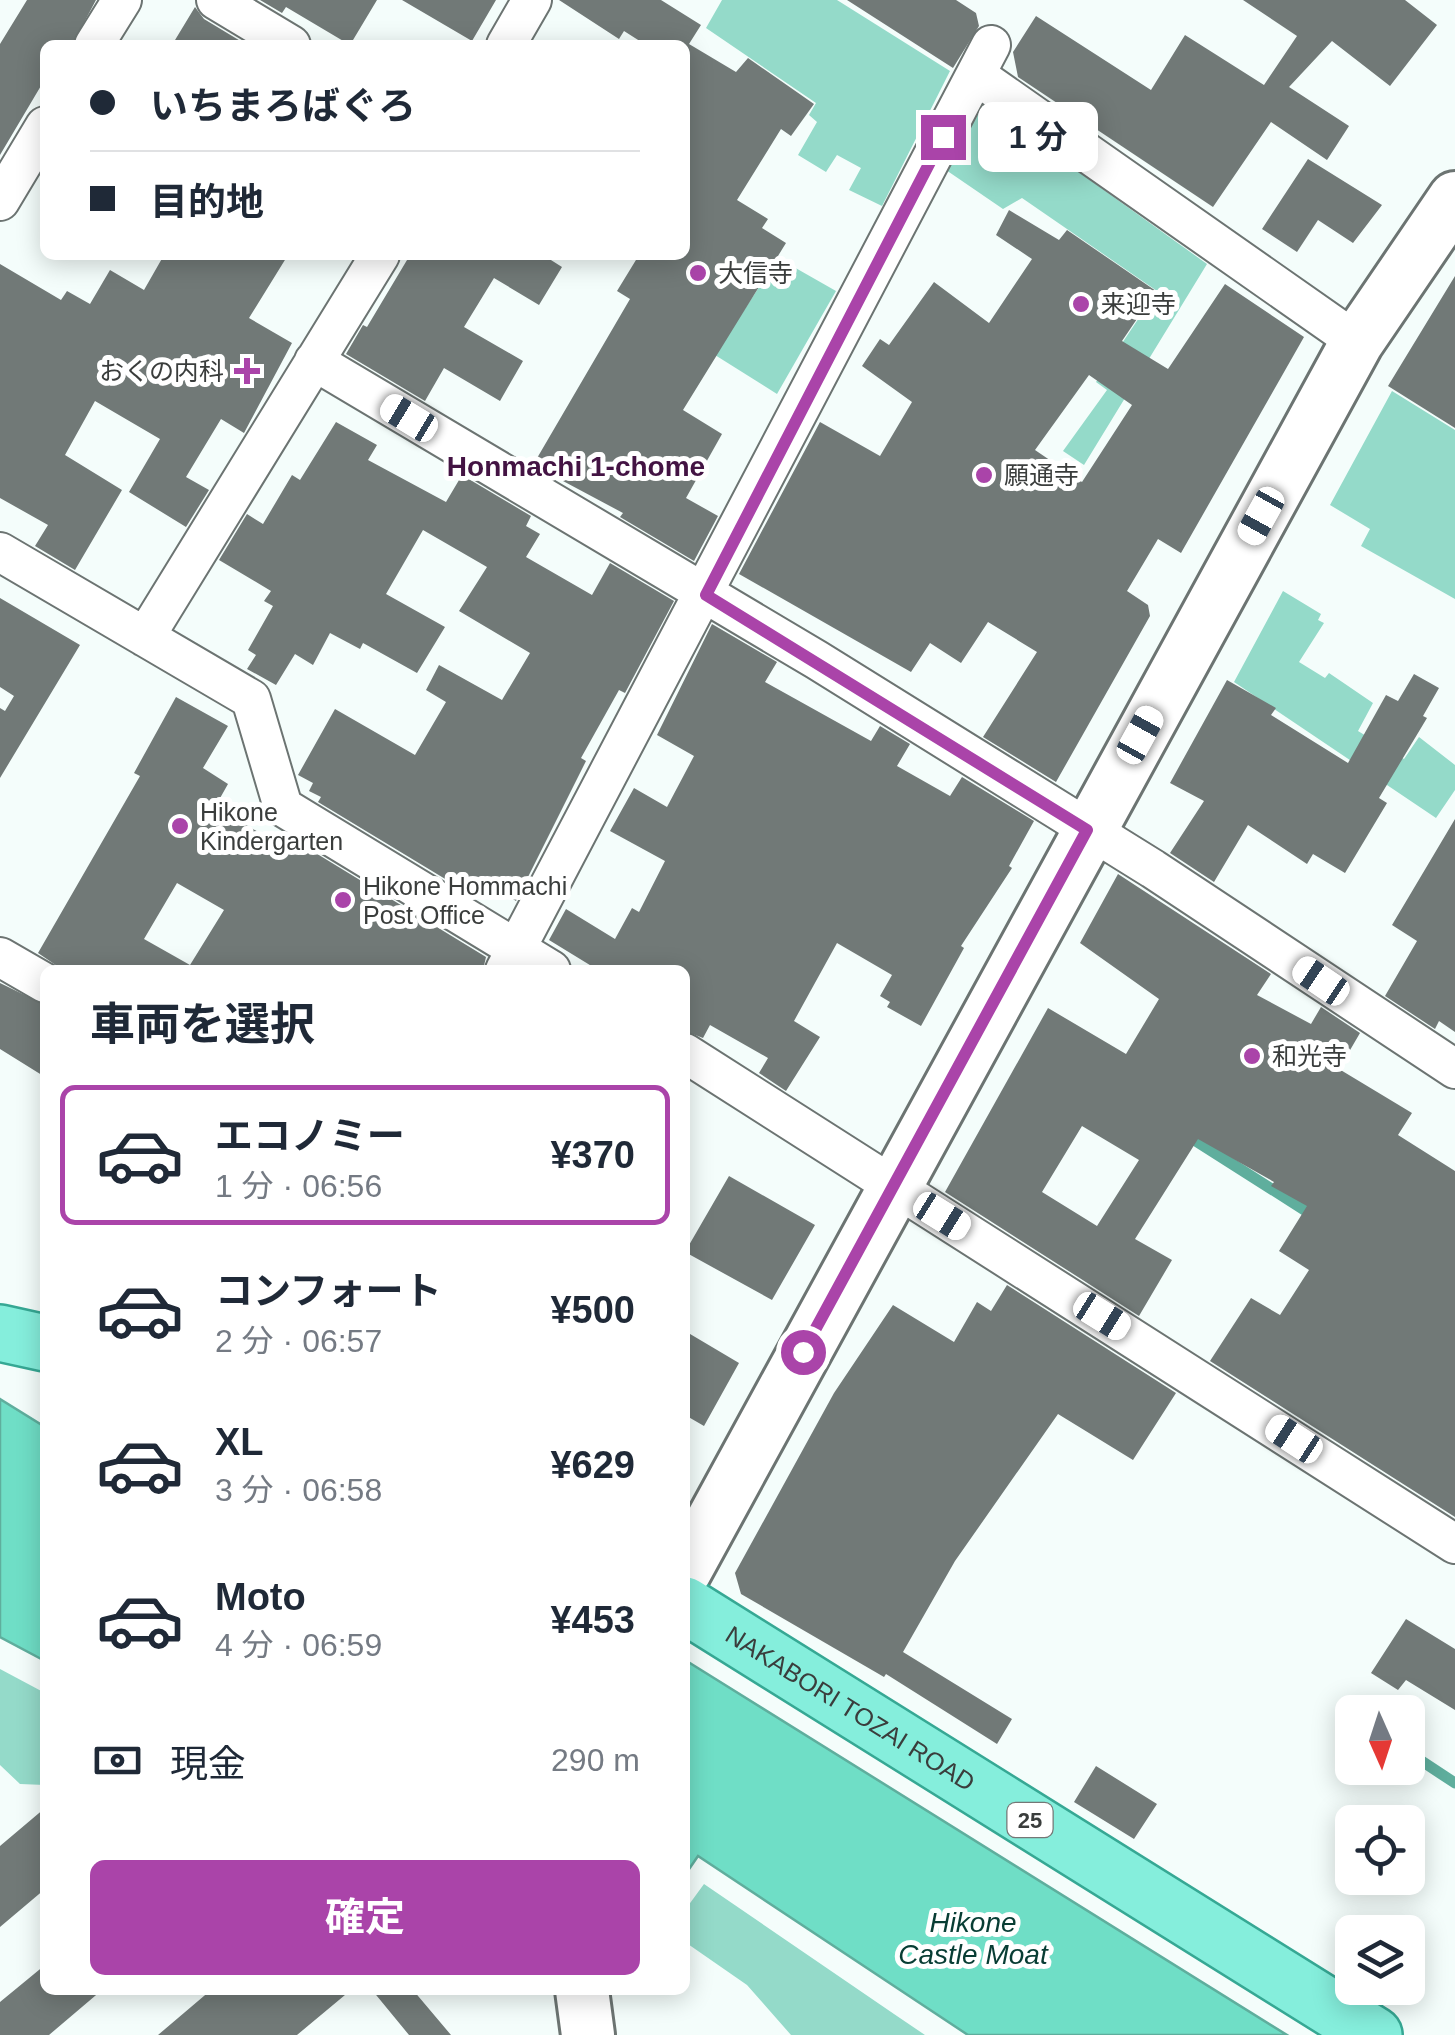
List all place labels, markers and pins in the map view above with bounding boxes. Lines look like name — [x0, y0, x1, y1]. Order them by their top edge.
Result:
place label: 大信寺 — [718, 259, 793, 287]
marker: 大信寺 — [687, 262, 709, 284]
place label: 来迎寺 — [1101, 290, 1176, 318]
marker: 来迎寺 — [1070, 293, 1092, 315]
place label: おくの内科 — [99, 357, 224, 385]
marker: おくの内科 — [234, 358, 260, 384]
place label: 願通寺 — [1004, 461, 1079, 489]
marker: 願通寺 — [973, 464, 995, 486]
place label: Hikone Kindergarten — [200, 798, 343, 855]
marker: Hikone Kindergarten — [169, 815, 191, 837]
place label: Hikone Hommachi Post Office — [363, 872, 567, 929]
marker: Hikone Hommachi Post Office — [332, 889, 354, 911]
place label: 和光寺 — [1272, 1042, 1347, 1070]
marker: 和光寺 — [1241, 1045, 1263, 1067]

